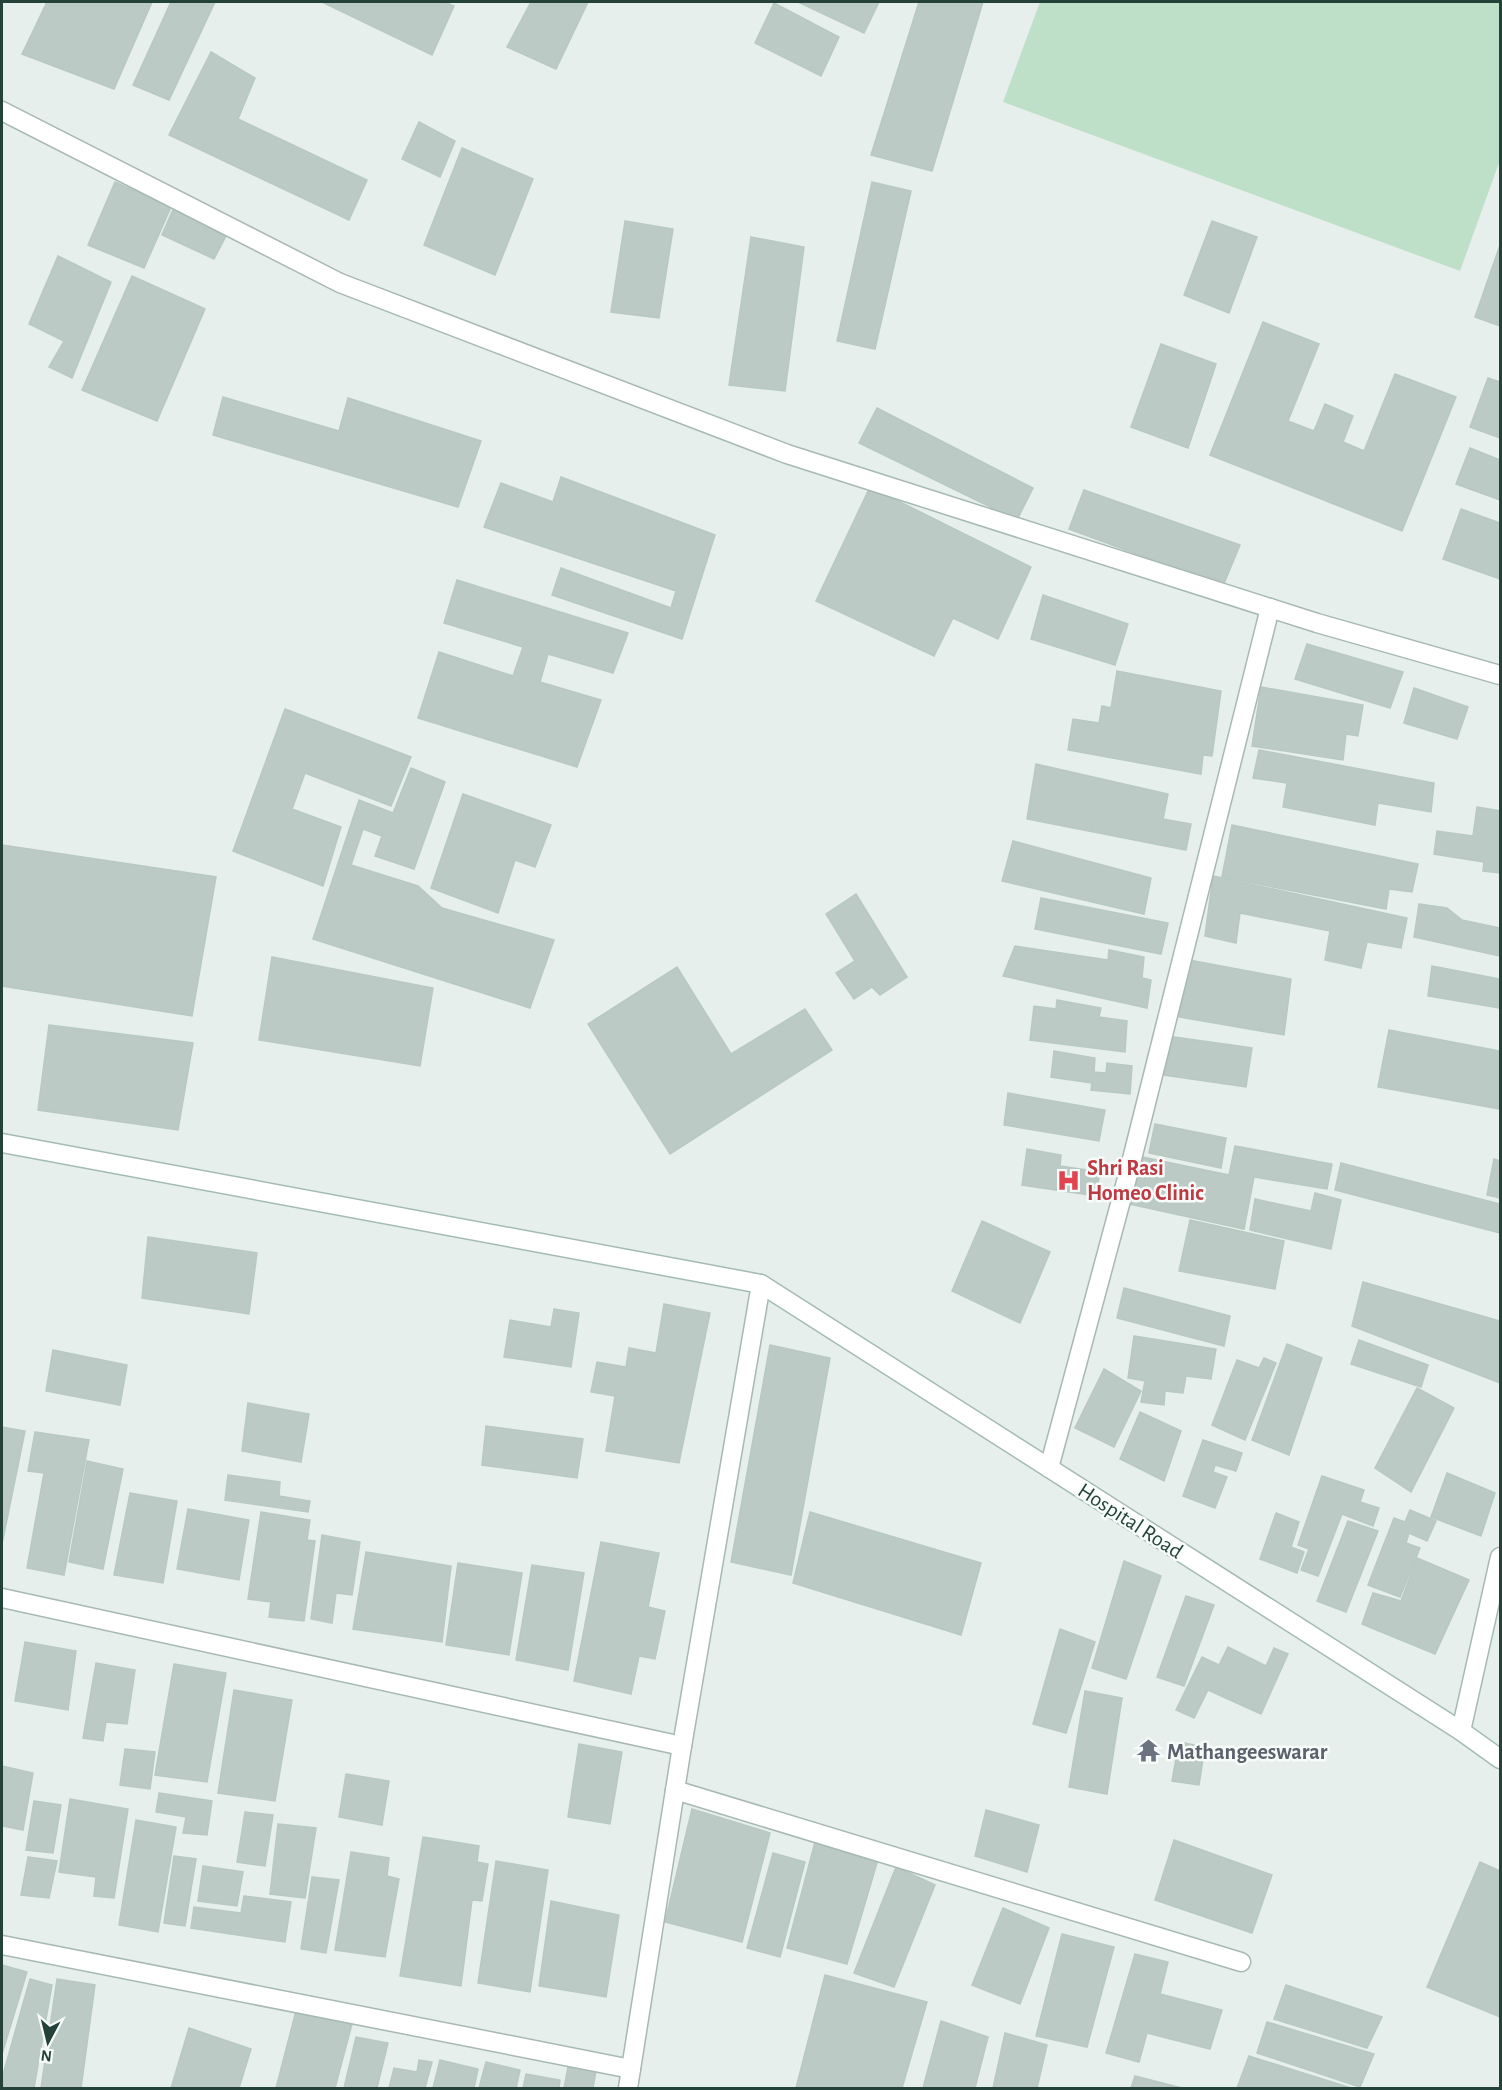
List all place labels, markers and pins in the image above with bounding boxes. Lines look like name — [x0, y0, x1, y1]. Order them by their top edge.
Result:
place label: Shri Rasi Homeo Clinic — [1087, 1157, 1204, 1204]
hospital icon: Shri Rasi Homeo Clinic — [1056, 1167, 1082, 1193]
temple icon: Mathangeeswarar — [1136, 1738, 1162, 1764]
place label: Mathangeeswarar — [1167, 1741, 1328, 1763]

